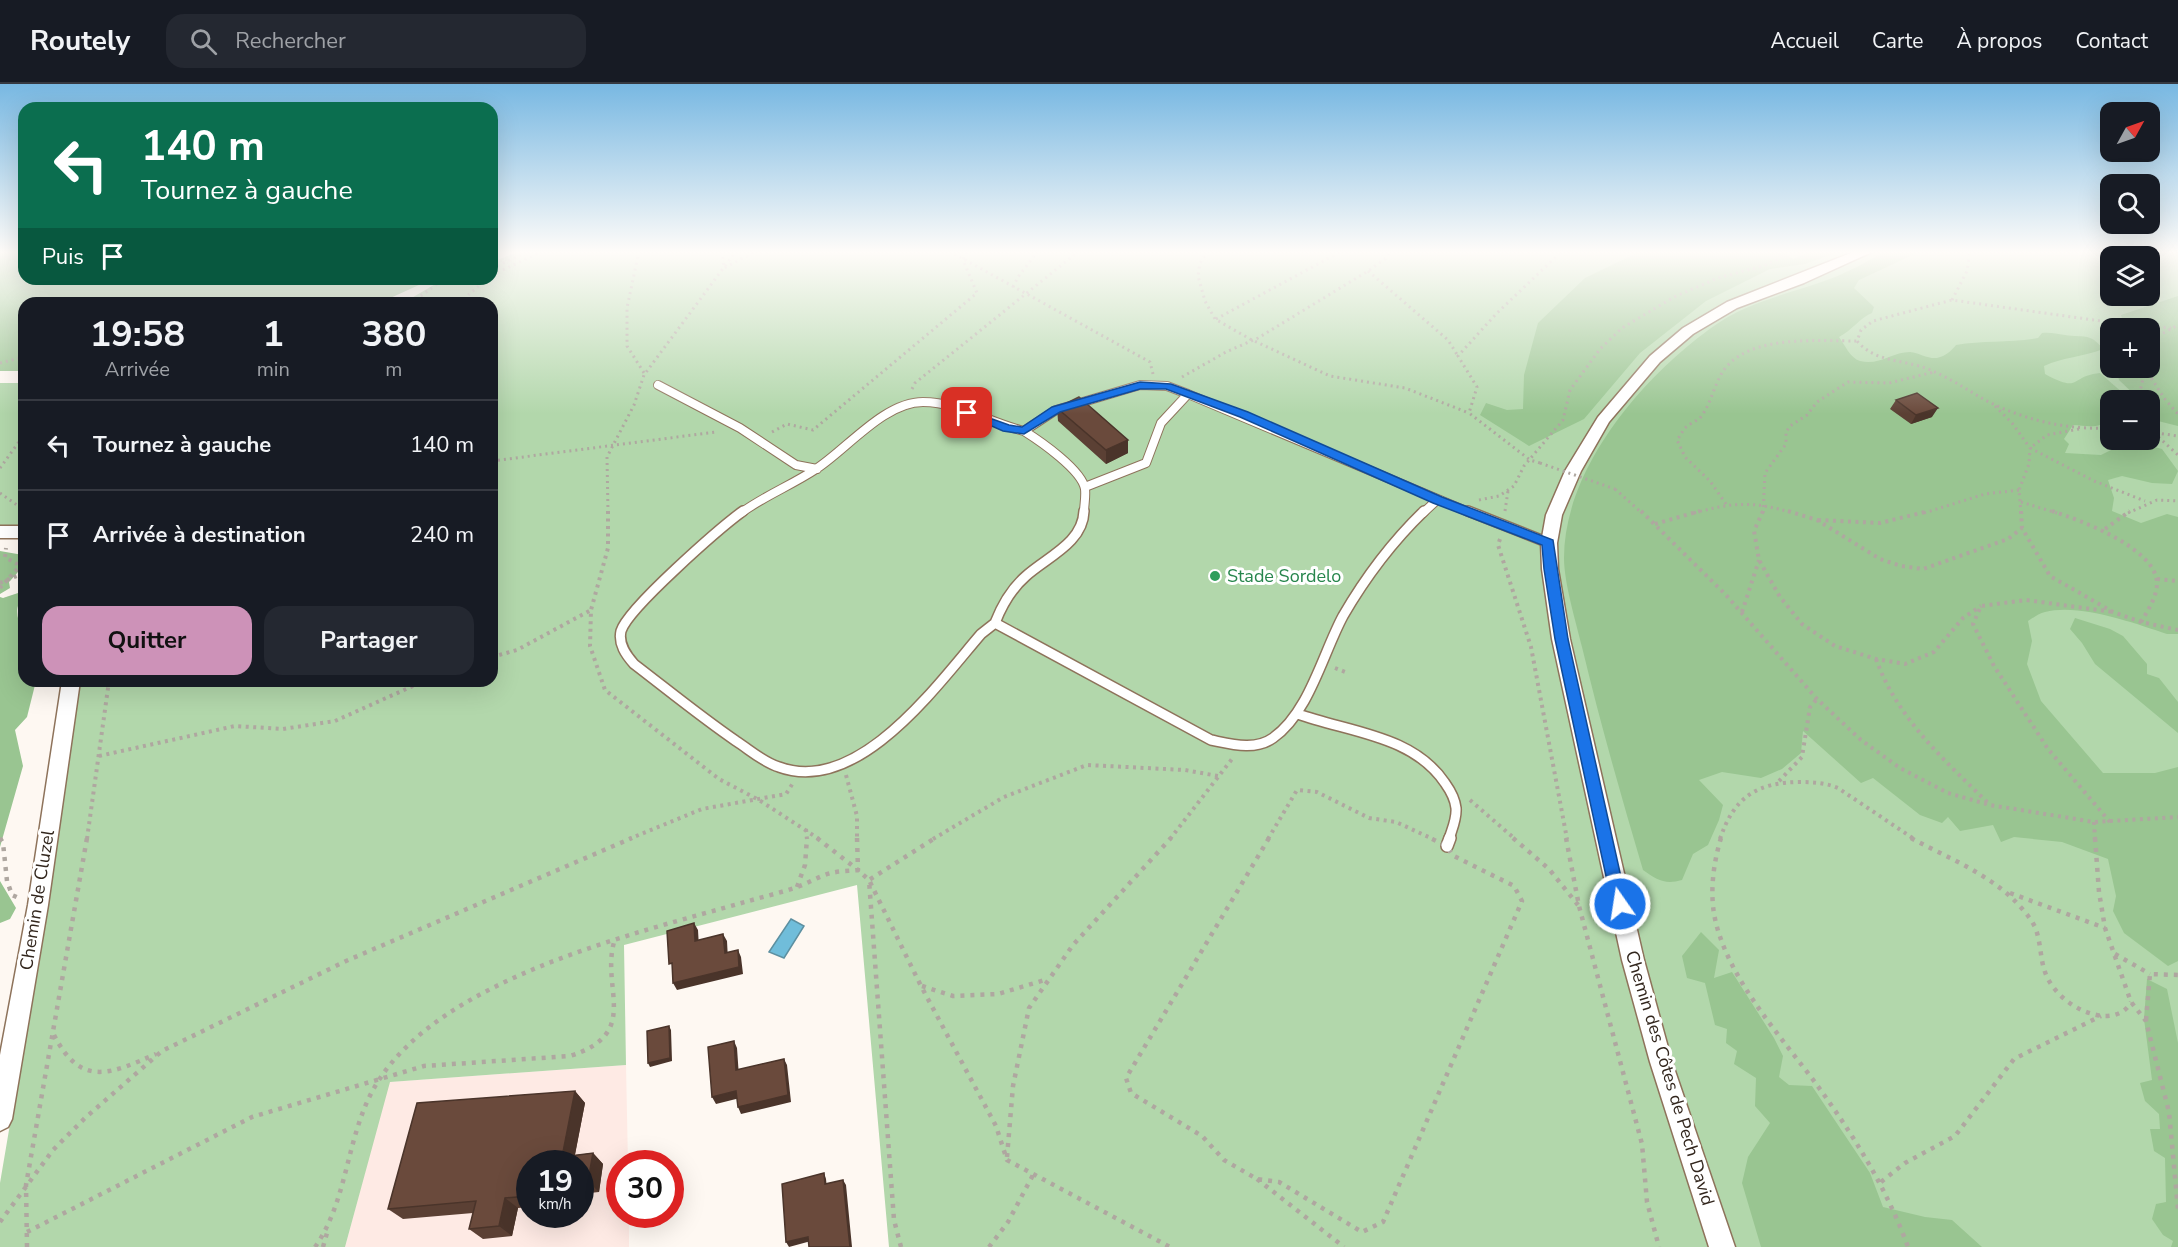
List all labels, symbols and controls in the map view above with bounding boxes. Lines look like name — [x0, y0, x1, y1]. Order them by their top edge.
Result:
search box — [166, 14, 586, 68]
text: Routely — [30, 22, 130, 60]
icon: search — [187, 25, 220, 58]
text: Rechercher — [235, 26, 346, 56]
text: Accueil — [1770, 27, 1839, 55]
text: Carte — [1872, 27, 1923, 55]
text: À propos — [1956, 27, 2042, 55]
text: Contact — [2075, 27, 2148, 55]
north arrow — [2100, 102, 2160, 162]
map controls — [2100, 102, 2160, 450]
text: 140 m — [141, 118, 265, 175]
icon: left — [42, 126, 120, 204]
text: Tournez à gauche — [141, 172, 353, 209]
button: search — [2100, 174, 2160, 234]
icon: arrive — [96, 240, 129, 273]
text: Puis — [42, 242, 84, 272]
button: layers — [2100, 246, 2160, 306]
text: 19:58 — [90, 310, 185, 359]
text: 1 — [262, 310, 284, 359]
text: 380 — [361, 310, 426, 359]
button: + — [2100, 318, 2160, 378]
text: Arrivée — [105, 356, 170, 383]
text: min — [257, 356, 290, 383]
text: m — [385, 356, 402, 383]
pin — [941, 387, 992, 438]
button: − — [2100, 390, 2160, 450]
icon: arrive — [950, 396, 983, 429]
icon: left — [42, 429, 75, 462]
text: Tournez à gauche — [93, 430, 271, 460]
text: 140 m — [410, 430, 474, 460]
icon: arrive — [42, 519, 75, 552]
text: Arrivée à destination — [93, 520, 306, 550]
text: 240 m — [410, 520, 474, 550]
place label: Stade Sordelo — [1227, 564, 1341, 588]
marker: Stade Sordelo — [1208, 569, 1222, 583]
button: Quitter — [42, 606, 252, 675]
button: Partager — [264, 606, 474, 675]
street label: Chemin de Cluzel — [14, 828, 60, 972]
position arrow — [1588, 872, 1652, 936]
street label: Chemin des Côtes de Pech David — [1620, 948, 1720, 1208]
speed limit sign: 30 — [606, 1150, 684, 1228]
text: 19 — [537, 1161, 573, 1202]
text: km/h — [538, 1194, 572, 1214]

